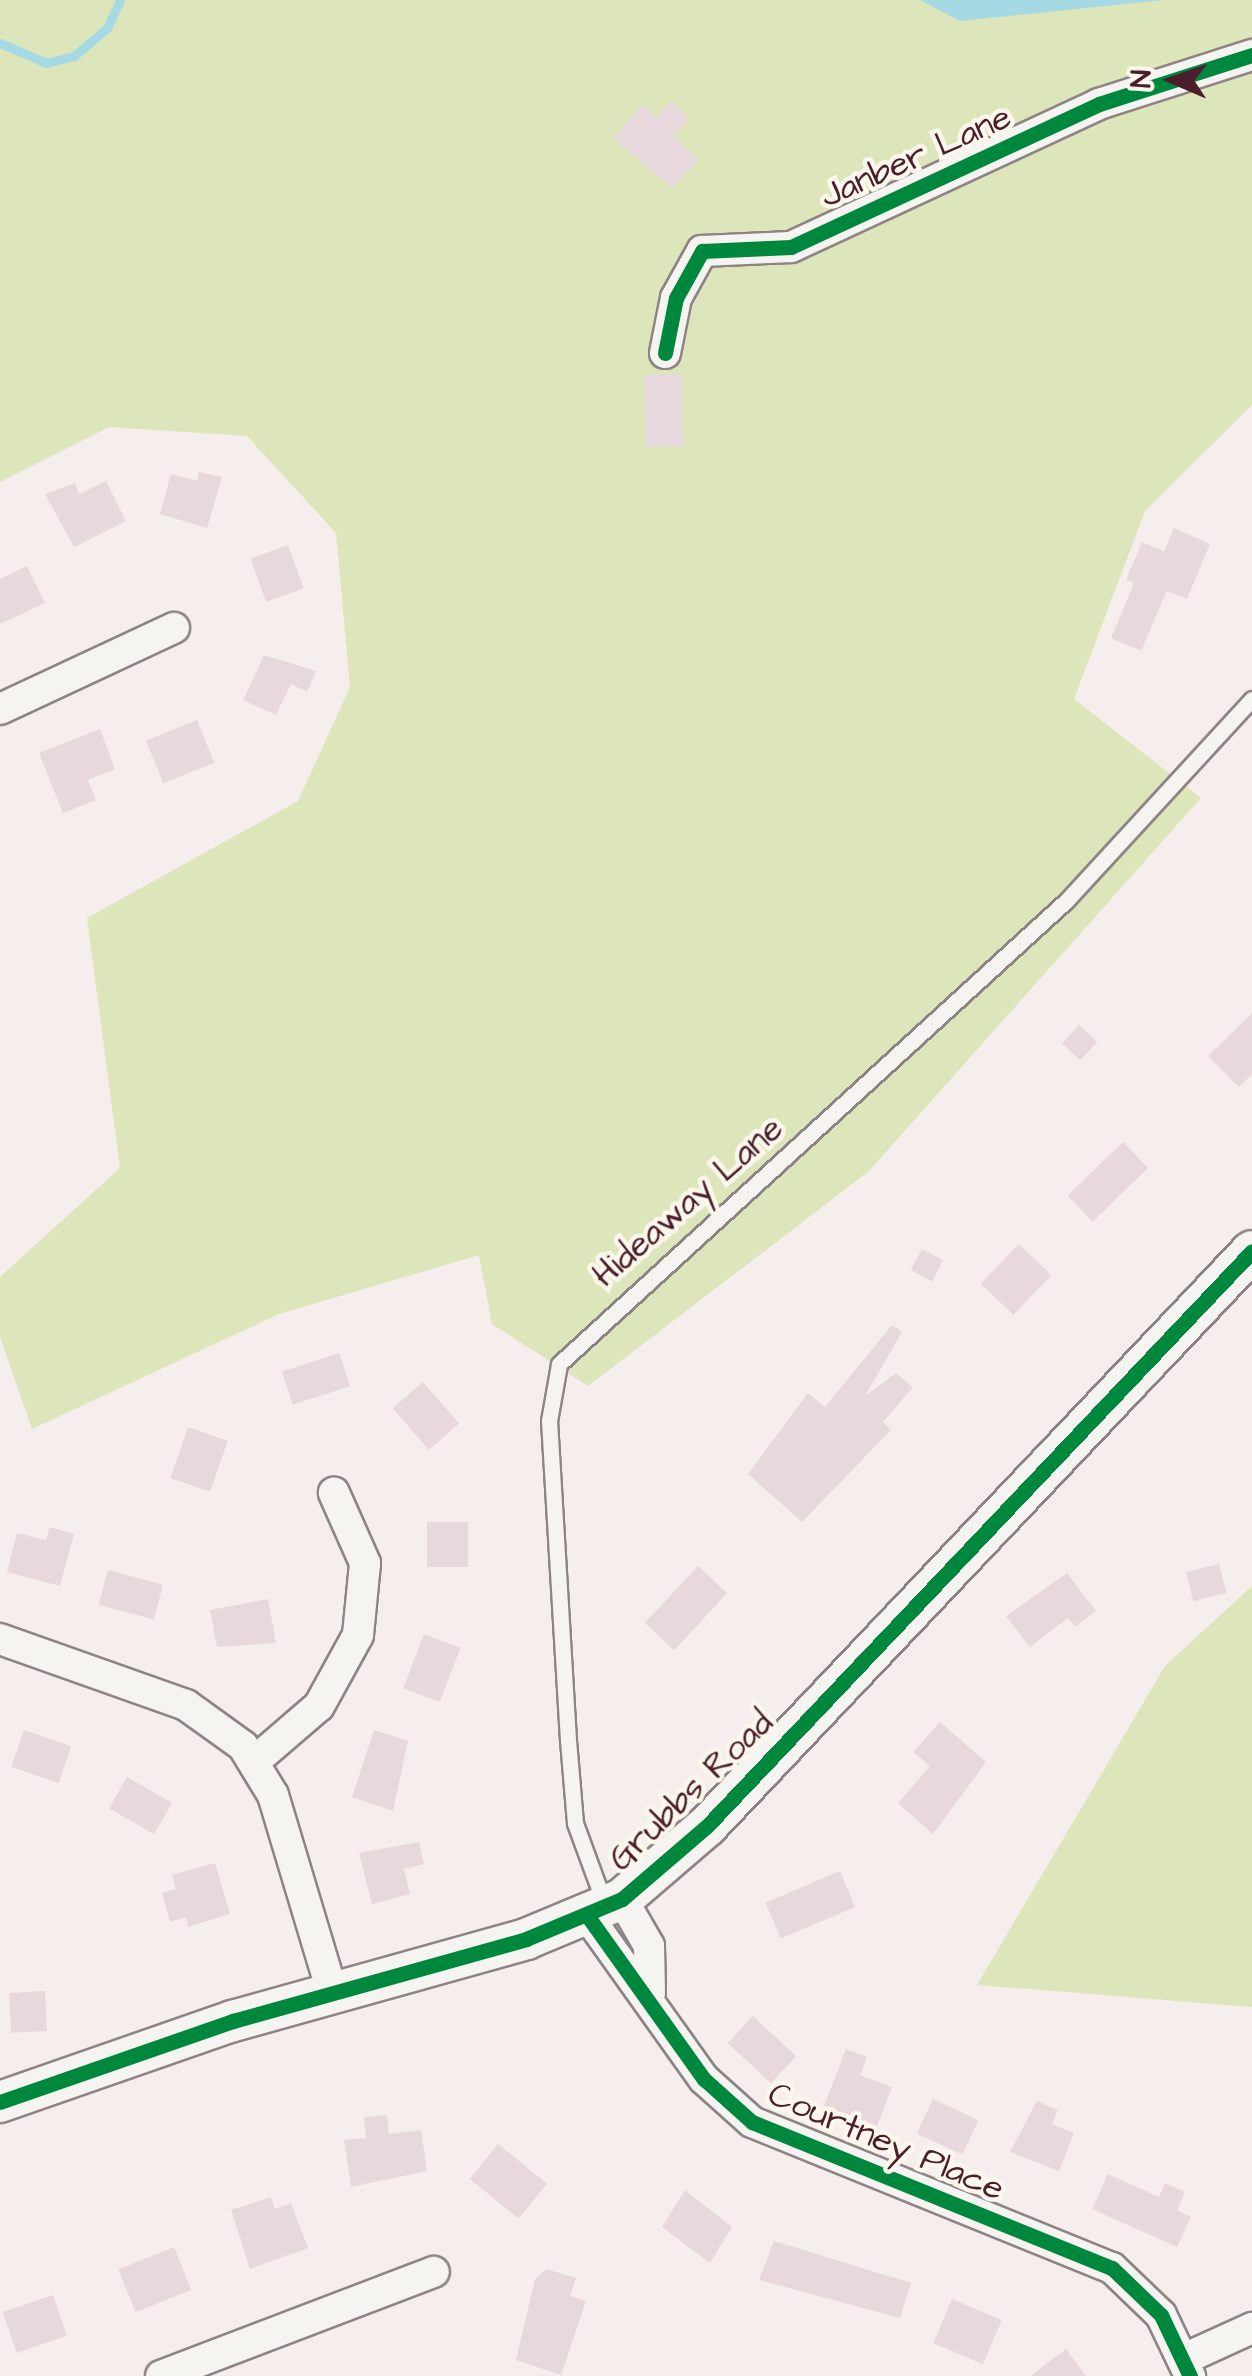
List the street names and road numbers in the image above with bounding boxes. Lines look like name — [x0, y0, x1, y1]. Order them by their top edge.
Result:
street label: Janber Lane — [814, 96, 1018, 218]
street label: Hideaway Lane — [584, 1108, 792, 1296]
street label: Grubbs Road — [600, 1702, 782, 1880]
street label: Courtney Place — [762, 2073, 1010, 2211]

